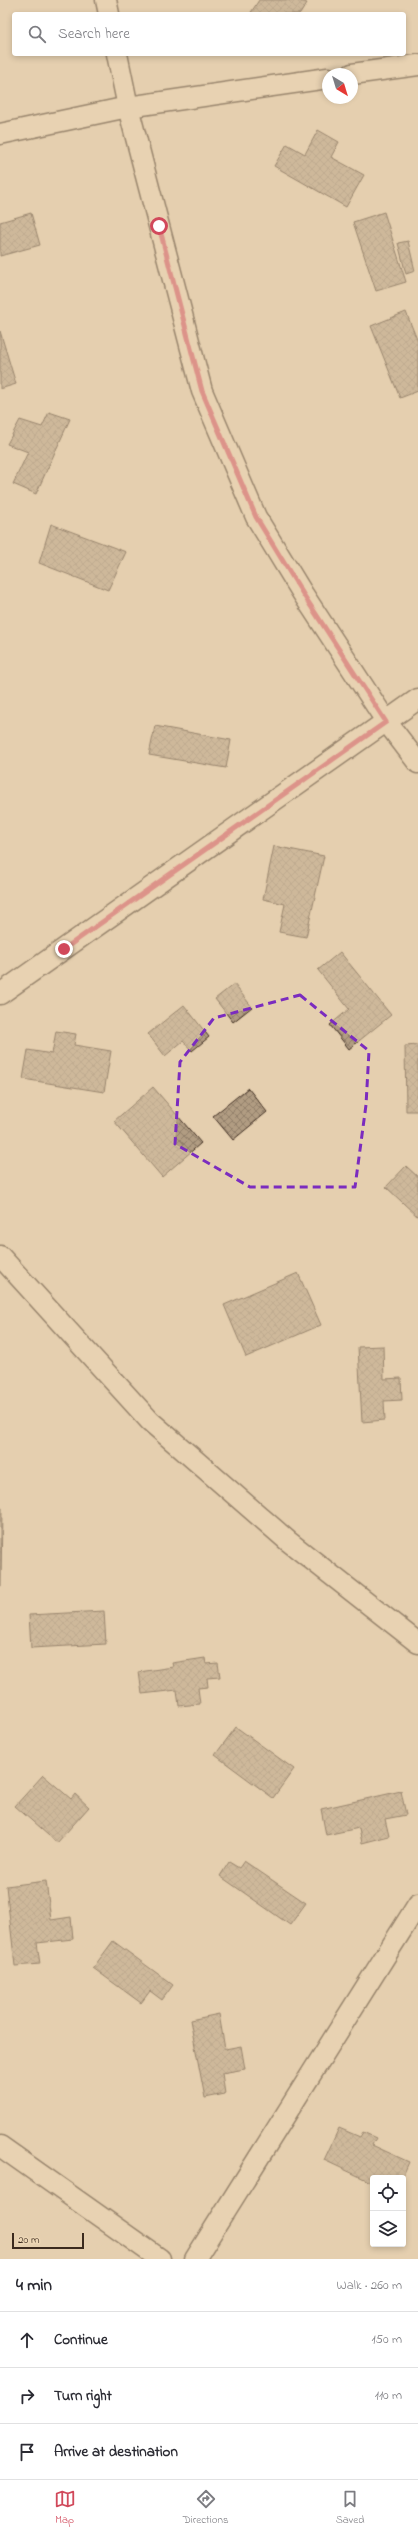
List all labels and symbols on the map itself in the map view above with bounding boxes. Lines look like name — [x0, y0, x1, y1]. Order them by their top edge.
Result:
north arrow — [322, 68, 358, 104]
route start — [150, 217, 168, 235]
route end — [55, 940, 73, 958]
scale bar — [12, 2231, 84, 2250]

